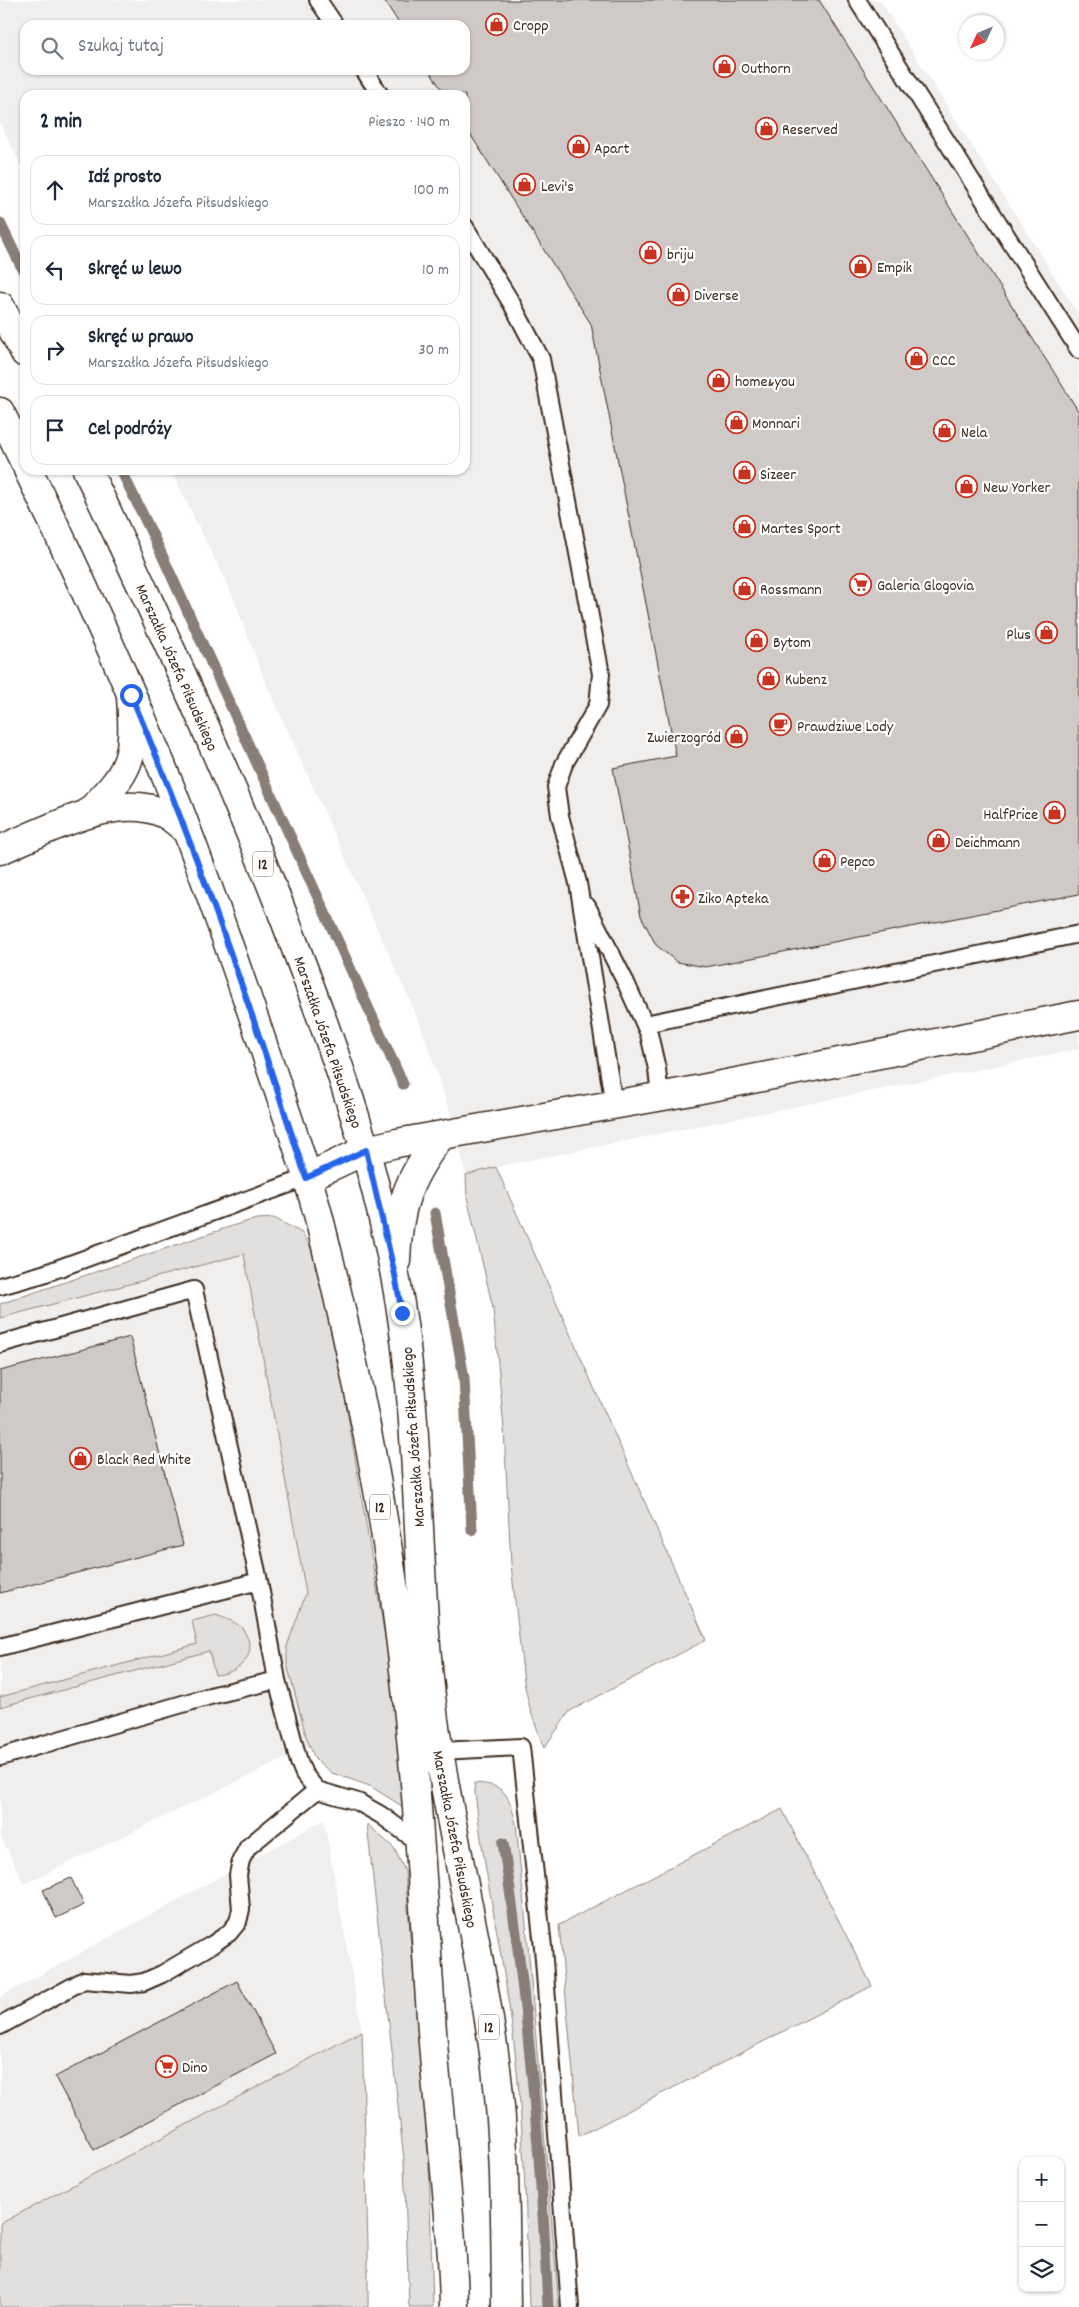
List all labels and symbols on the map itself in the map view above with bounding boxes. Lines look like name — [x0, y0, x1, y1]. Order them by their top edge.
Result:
shop icon: Cropp — [485, 12, 509, 36]
place label: Cropp — [513, 15, 549, 38]
north arrow — [959, 15, 1004, 60]
shop icon: Outhorn — [713, 55, 737, 79]
place label: Outhorn — [741, 58, 791, 81]
shop icon: Reserved — [754, 116, 778, 140]
place label: Reserved — [782, 119, 838, 142]
shop icon: Apart — [566, 135, 590, 159]
place label: Apart — [594, 138, 630, 161]
shop icon: Levi's — [513, 173, 537, 197]
place label: Levi's — [541, 176, 574, 199]
shop icon: briju — [639, 241, 663, 265]
place label: briju — [667, 244, 694, 267]
shop icon: Empik — [849, 254, 873, 278]
place label: Empik — [877, 257, 912, 280]
shop icon: Diverse — [666, 282, 690, 306]
place label: Diverse — [694, 285, 739, 308]
shop icon: CCC — [904, 347, 928, 371]
place label: CCC — [932, 350, 956, 373]
shop icon: home&you — [707, 368, 731, 392]
place label: home&you — [735, 371, 795, 394]
shop icon: Monnari — [724, 410, 748, 434]
place label: Monnari — [752, 413, 800, 436]
shop icon: Nela — [933, 419, 957, 443]
place label: Nela — [961, 422, 988, 445]
shop icon: Sizeer — [732, 461, 756, 485]
place label: Sizeer — [760, 464, 796, 487]
shop icon: New Yorker — [955, 474, 979, 498]
place label: New Yorker — [983, 477, 1050, 500]
shop icon: Martes Sport — [733, 515, 757, 539]
place label: Martes Sport — [761, 518, 841, 541]
supermarket icon: Galeria Glogovia — [849, 572, 873, 596]
place label: Galeria Glogovia — [877, 575, 974, 598]
shop icon: Rossmann — [732, 576, 756, 600]
place label: Rossmann — [760, 579, 822, 602]
street label: Marszałka Józefa Piłsudskiego — [128, 581, 223, 755]
shop icon: Plus — [1035, 621, 1059, 645]
place label: Plus — [1006, 624, 1031, 647]
shop icon: Bytom — [745, 629, 769, 653]
place label: Bytom — [773, 632, 811, 655]
shop icon: Kubenz — [757, 666, 781, 690]
place label: Kubenz — [785, 669, 827, 692]
route start — [120, 684, 143, 707]
cafe icon: Prawdziwe Lody — [769, 713, 793, 737]
place label: Prawdziwe Lody — [797, 716, 894, 739]
shop icon: Zwierzogród — [725, 724, 749, 748]
place label: Zwierzogród — [647, 727, 721, 750]
shop icon: HalfPrice — [1042, 801, 1066, 825]
place label: HalfPrice — [983, 804, 1038, 827]
shop icon: Deichmann — [927, 829, 951, 853]
place label: Deichmann — [955, 832, 1020, 855]
shop icon: Pepco — [812, 848, 836, 872]
place label: Pepco — [840, 851, 875, 874]
road number: 12 — [253, 852, 273, 876]
pharmacy icon: Ziko Apteka — [670, 885, 694, 909]
place label: Ziko Apteka — [698, 888, 769, 911]
street label: Marszałka Józefa Piłsudskiego — [286, 954, 367, 1132]
route end — [391, 1302, 414, 1325]
street label: Marszałka Józefa Piłsudskiego — [397, 1346, 432, 1528]
shop icon: Black Red White — [69, 1446, 93, 1470]
place label: Black Red White — [97, 1449, 191, 1472]
road number: 12 — [370, 1494, 390, 1520]
street label: Marszałka Józefa Piłsudskiego — [425, 1749, 482, 1930]
road number: 12 — [479, 2014, 499, 2040]
supermarket icon: Dino — [154, 2054, 178, 2078]
place label: Dino — [182, 2057, 208, 2080]

